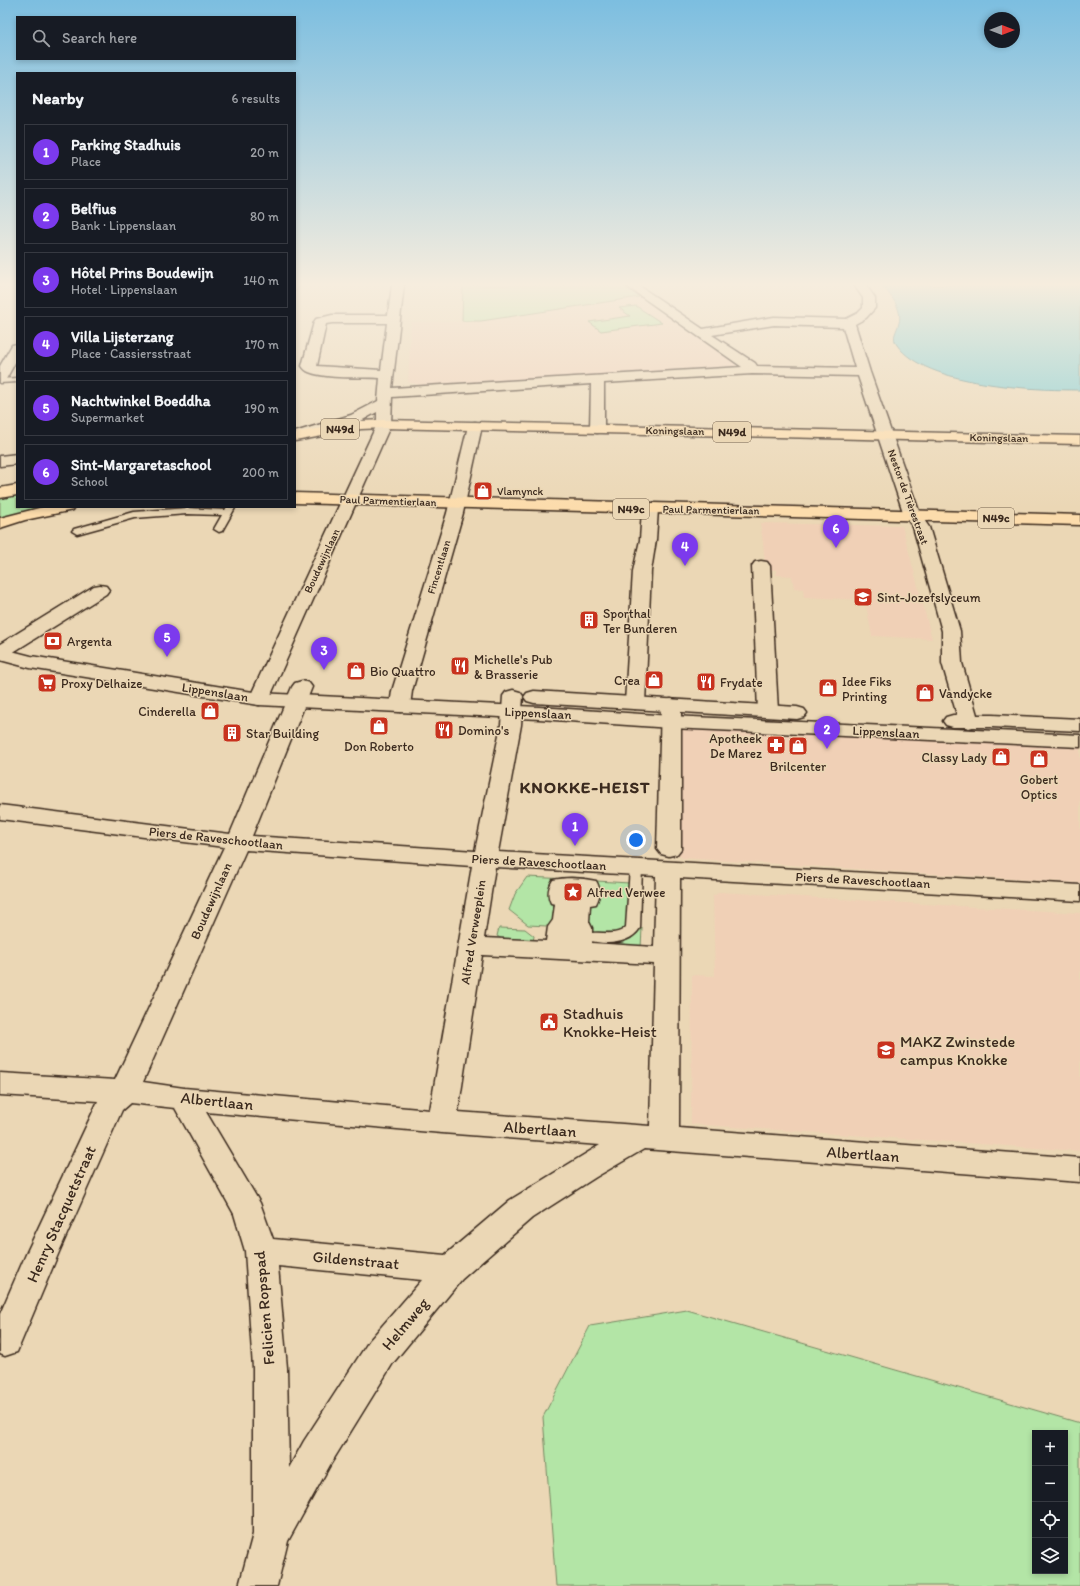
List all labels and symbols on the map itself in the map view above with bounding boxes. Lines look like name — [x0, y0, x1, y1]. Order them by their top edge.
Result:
north arrow — [984, 12, 1020, 48]
road number: N49d — [321, 419, 359, 439]
road number: N49d — [713, 422, 751, 442]
street label: Koningslaan — [645, 424, 705, 438]
street label: Koningslaan — [969, 431, 1029, 445]
street label: Nestor de Tièrestraat — [885, 448, 931, 546]
shop icon: Vlamynck — [472, 480, 494, 502]
place label: Vlamynck — [497, 485, 544, 498]
street label: Paul Parmentierlaan — [339, 493, 437, 509]
road number: N49c — [613, 499, 649, 519]
street label: Paul Parmentierlaan — [662, 503, 760, 517]
road number: N49c — [978, 508, 1014, 528]
pin: 6 — [823, 515, 849, 548]
street label: Boudewijnlaan — [301, 526, 343, 595]
pin: 4 — [672, 533, 698, 566]
street label: Fincentlaan — [425, 538, 454, 596]
school or university icon: Sint-Jozefslyceum — [852, 586, 874, 608]
place label: Sint-Jozefslyceum — [877, 590, 981, 605]
place label: Sporthal Ter Bunderen — [603, 606, 677, 636]
building icon: Sporthal Ter Bunderen — [578, 609, 600, 631]
pin: 5 — [154, 624, 180, 657]
bank icon: Argenta — [42, 630, 64, 652]
place label: Argenta — [67, 634, 113, 649]
pin: 3 — [311, 637, 337, 670]
place label: Michelle's Pub & Brasserie — [474, 652, 553, 682]
restaurant icon: Michelle's Pub & Brasserie — [449, 655, 471, 677]
shop icon: Bio Quattro — [345, 660, 367, 682]
place label: Bio Quattro — [370, 664, 436, 679]
shop icon: Crea — [643, 669, 665, 691]
restaurant icon: Frydate — [695, 671, 717, 693]
supermarket icon: Proxy Delhaize — [36, 672, 58, 694]
place label: Crea — [614, 673, 641, 688]
place label: Idee Fiks Printing — [842, 674, 892, 704]
place label: Frydate — [720, 675, 763, 690]
place label: Proxy Delhaize — [61, 676, 142, 691]
shop icon: Idee Fiks Printing — [817, 677, 839, 699]
street label: Lippenslaan — [181, 679, 250, 705]
shop icon: Vandycke — [914, 682, 936, 704]
place label: Vandycke — [939, 686, 992, 701]
shop icon: Cinderella — [199, 700, 221, 722]
place label: Cinderella — [138, 704, 196, 719]
street label: Lippenslaan — [504, 704, 573, 722]
shop icon: Don Roberto — [368, 715, 390, 737]
pin: 2 — [814, 716, 840, 749]
restaurant icon: Domino's — [433, 719, 455, 741]
building icon: Star Building — [221, 722, 243, 744]
place label: Domino's — [458, 723, 509, 738]
street label: Lippenslaan — [852, 723, 921, 741]
place label: Star Building — [246, 726, 320, 741]
place label: Apotheek De Marez — [709, 731, 762, 761]
pharmacy icon: Apotheek De Marez — [765, 734, 787, 756]
shop icon: Brilcenter — [787, 735, 809, 757]
place label: Don Roberto — [344, 739, 414, 754]
shop icon: Classy Lady — [990, 746, 1012, 768]
shop icon: Gobert Optics — [1028, 748, 1050, 770]
place label: Classy Lady — [921, 750, 987, 765]
place label: Brilcenter — [770, 759, 827, 774]
place label: Gobert Optics — [1020, 772, 1058, 802]
district label: KNOKKE-HEIST — [519, 777, 651, 797]
pin: 1 — [562, 813, 588, 846]
street label: Piers de Raveschootlaan — [148, 823, 285, 853]
your location — [626, 830, 646, 850]
street label: Piers de Raveschootlaan — [471, 851, 607, 873]
street label: Boudewijnlaan — [187, 860, 235, 942]
street label: Piers de Raveschootlaan — [795, 869, 931, 891]
street label: Alfred Verweeplein — [457, 878, 489, 985]
place icon: Alfred Verwee — [562, 881, 584, 903]
place label: Alfred Verwee — [587, 885, 665, 900]
place label: Stadhuis Knokke-Heist — [563, 1004, 657, 1041]
public building icon: Stadhuis Knokke-Heist — [538, 1011, 560, 1033]
place label: MAKZ Zwinstede campus Knokke — [900, 1032, 1015, 1069]
school or university icon: MAKZ Zwinstede campus Knokke — [875, 1039, 897, 1061]
street label: Albertlaan — [180, 1088, 254, 1114]
street label: Albertlaan — [503, 1117, 577, 1141]
street label: Albertlaan — [826, 1142, 900, 1166]
street label: Henry Stacquetstraat — [22, 1143, 100, 1285]
street label: Gildenstraat — [312, 1247, 400, 1273]
street label: Felicien Ropspad — [250, 1250, 278, 1366]
street label: Helmweg — [378, 1293, 433, 1354]

